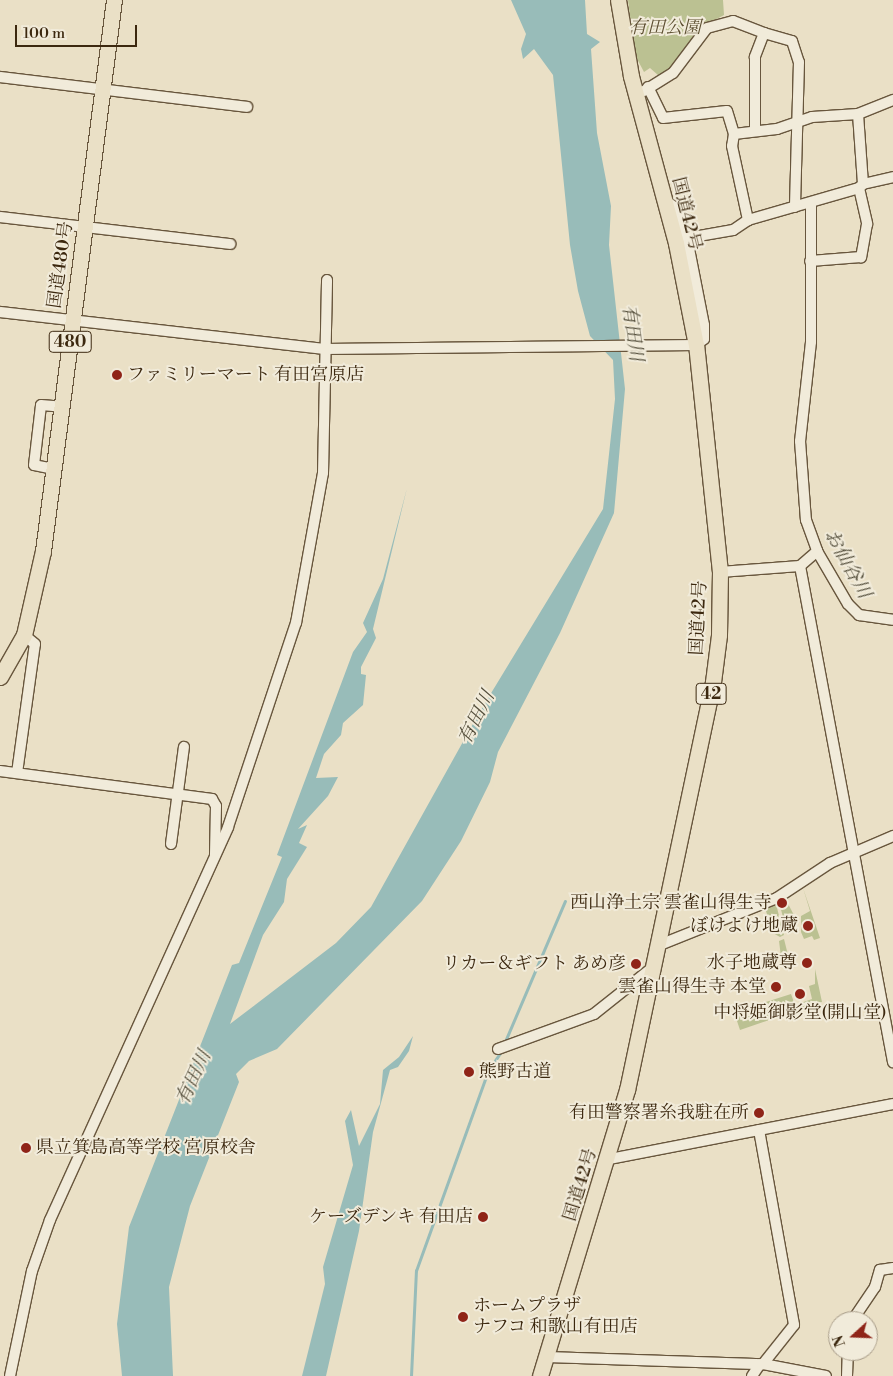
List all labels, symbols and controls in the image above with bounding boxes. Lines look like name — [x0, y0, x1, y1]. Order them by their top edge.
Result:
scale bar — [18, 15, 140, 47]
park label: 有田公園 — [629, 17, 701, 39]
text: 100 m — [23, 24, 65, 43]
street label: 国道42号 — [666, 175, 706, 253]
street label: 国道480号 — [44, 220, 78, 310]
water label: 有田川 — [617, 303, 647, 363]
road number: 480 — [48, 328, 92, 356]
place label: ファミリーマート 有田宮原店 — [127, 364, 365, 386]
marker: ファミリーマート 有田宮原店 — [111, 369, 123, 381]
water label: お仙谷川 — [819, 525, 875, 603]
street label: 国道42号 — [686, 580, 712, 656]
road number: 42 — [695, 681, 727, 708]
water label: 有田川 — [454, 687, 500, 749]
place label: 西山浄土宗 雲雀山得生寺 — [570, 892, 772, 914]
marker: 西山浄土宗 雲雀山得生寺 — [776, 897, 788, 909]
place label: ぼけよけ地蔵 — [690, 915, 798, 937]
marker: ぼけよけ地蔵 — [802, 920, 814, 932]
place label: 水子地蔵尊 — [707, 952, 797, 974]
place label: リカー＆ギフト あめ彦 — [442, 953, 626, 975]
marker: 水子地蔵尊 — [801, 957, 813, 969]
marker: リカー＆ギフト あめ彦 — [630, 958, 642, 970]
place label: 雲雀山得生寺 本堂 — [618, 976, 766, 998]
marker: 雲雀山得生寺 本堂 — [770, 981, 782, 993]
marker: 中将姫御影堂(開山堂) — [794, 988, 806, 1000]
place label: 中将姫御影堂(開山堂) — [713, 1002, 887, 1024]
water label: 有田川 — [172, 1047, 216, 1109]
place label: 熊野古道 — [479, 1061, 551, 1083]
marker: 熊野古道 — [463, 1066, 475, 1078]
place label: 有田警察署糸我駐在所 — [569, 1102, 749, 1124]
marker: 有田警察署糸我駐在所 — [753, 1107, 765, 1119]
place label: 県立箕島高等学校 宮原校舎 — [36, 1137, 256, 1159]
marker: 県立箕島高等学校 宮原校舎 — [20, 1142, 32, 1154]
street label: 国道42号 — [560, 1146, 602, 1224]
place label: ケーズデンキ 有田店 — [307, 1206, 473, 1228]
marker: ケーズデンキ 有田店 — [477, 1211, 489, 1223]
place label: ホームプラザ ナフコ 和歌山有田店 — [473, 1296, 639, 1338]
marker: ホームプラザ ナフコ 和歌山有田店 — [457, 1311, 469, 1323]
north arrow — [828, 1311, 878, 1361]
text: N — [829, 1333, 850, 1349]

